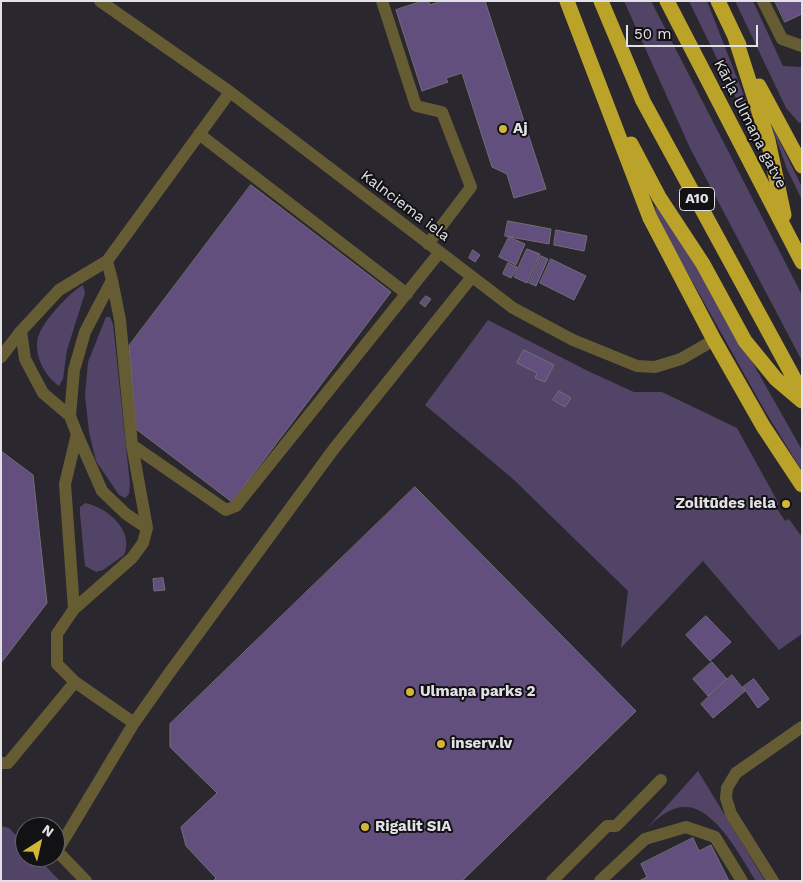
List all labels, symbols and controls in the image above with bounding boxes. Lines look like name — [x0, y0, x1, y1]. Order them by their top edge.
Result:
scale bar — [628, 15, 760, 47]
text: 50 m — [634, 25, 671, 43]
street label: Kārļa Ulmaņa gatve — [710, 57, 790, 191]
place label: Aj — [513, 120, 528, 138]
marker: Aj — [497, 123, 509, 135]
street label: Kalnciema iela — [357, 167, 453, 245]
road number: A10 — [680, 188, 714, 210]
place label: Zolitūdes iela — [675, 495, 776, 513]
marker: Zolitūdes iela — [780, 498, 792, 510]
place label: Ulmaņa parks 2 — [420, 683, 536, 701]
marker: Ulmaņa parks 2 — [404, 686, 416, 698]
place label: inserv.lv — [451, 735, 512, 753]
marker: inserv.lv — [435, 738, 447, 750]
north arrow — [15, 817, 65, 867]
place label: Rigalit SIA — [375, 818, 451, 836]
text: N — [39, 821, 57, 840]
marker: Rigalit SIA — [359, 821, 371, 833]

